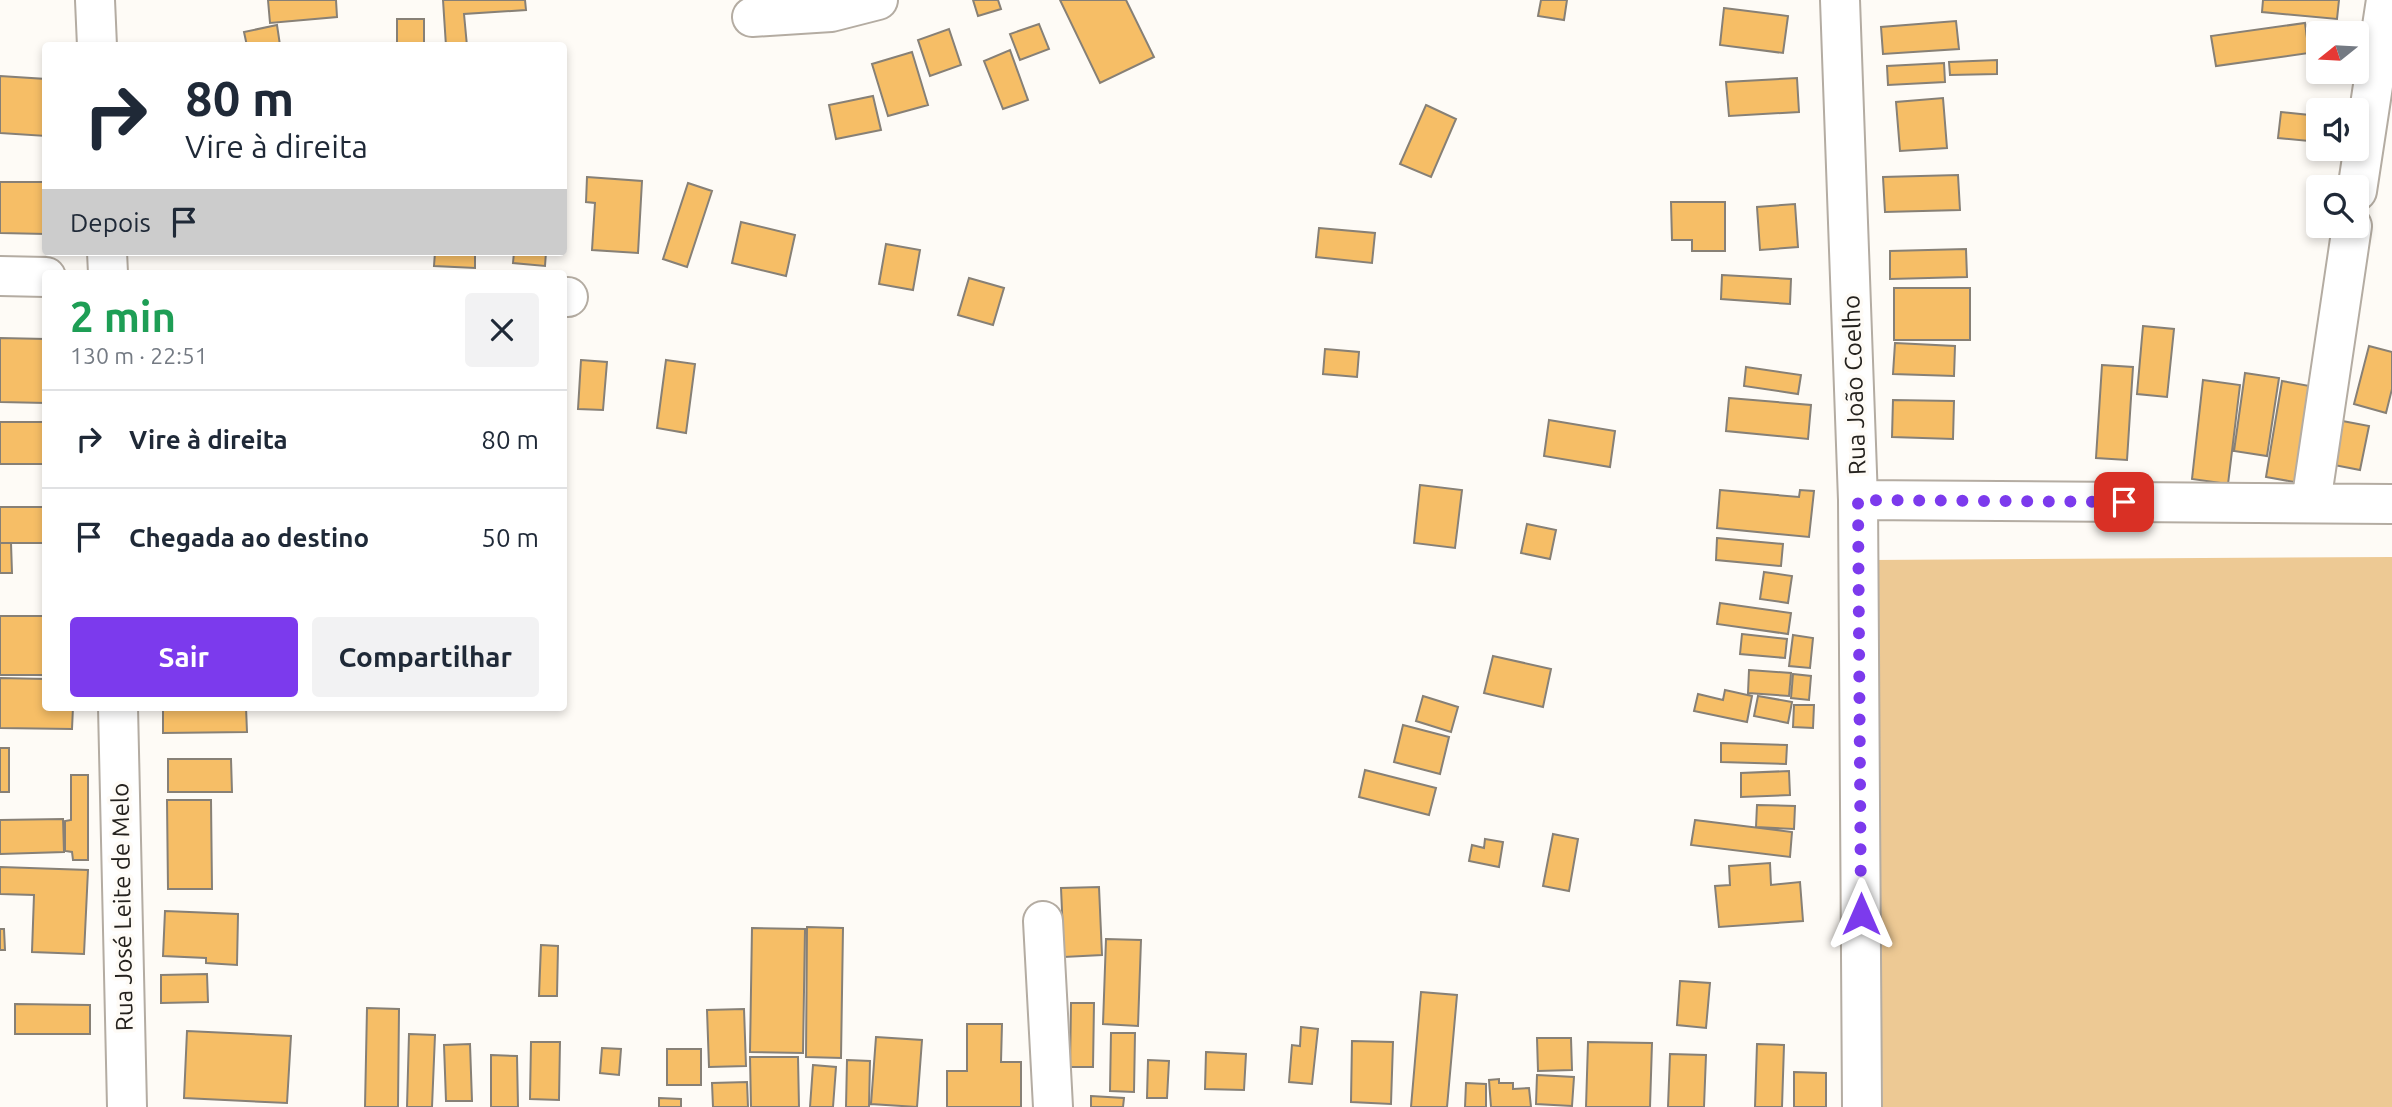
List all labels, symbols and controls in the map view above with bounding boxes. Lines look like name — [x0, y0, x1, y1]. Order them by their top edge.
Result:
north arrow — [2306, 21, 2370, 84]
map controls — [2306, 21, 2369, 238]
icon: right — [70, 70, 161, 161]
text: 80 m — [185, 70, 294, 125]
button: sound — [2306, 98, 2369, 161]
text: Vire à direita — [185, 128, 368, 164]
button: search — [2306, 175, 2369, 238]
icon: arrive — [165, 203, 203, 241]
text: Depois — [70, 208, 151, 237]
text: 2 min — [70, 293, 176, 340]
button: close — [465, 293, 539, 367]
street label: Rua João Coelho — [1837, 294, 1871, 476]
text: 130 m · 22:51 — [70, 343, 208, 368]
icon: right — [70, 420, 108, 458]
text: Vire à direita — [129, 425, 288, 454]
text: 80 m — [481, 425, 539, 454]
pin — [2094, 472, 2154, 532]
icon: arrive — [2105, 483, 2143, 521]
icon: arrive — [70, 518, 108, 556]
text: Chegada ao destino — [129, 523, 369, 552]
text: 50 m — [481, 523, 539, 552]
button: Sair — [70, 617, 298, 697]
button: Compartilhar — [312, 617, 539, 697]
street label: Rua José Leite de Melo — [106, 783, 138, 1031]
position arrow — [1824, 877, 1898, 951]

